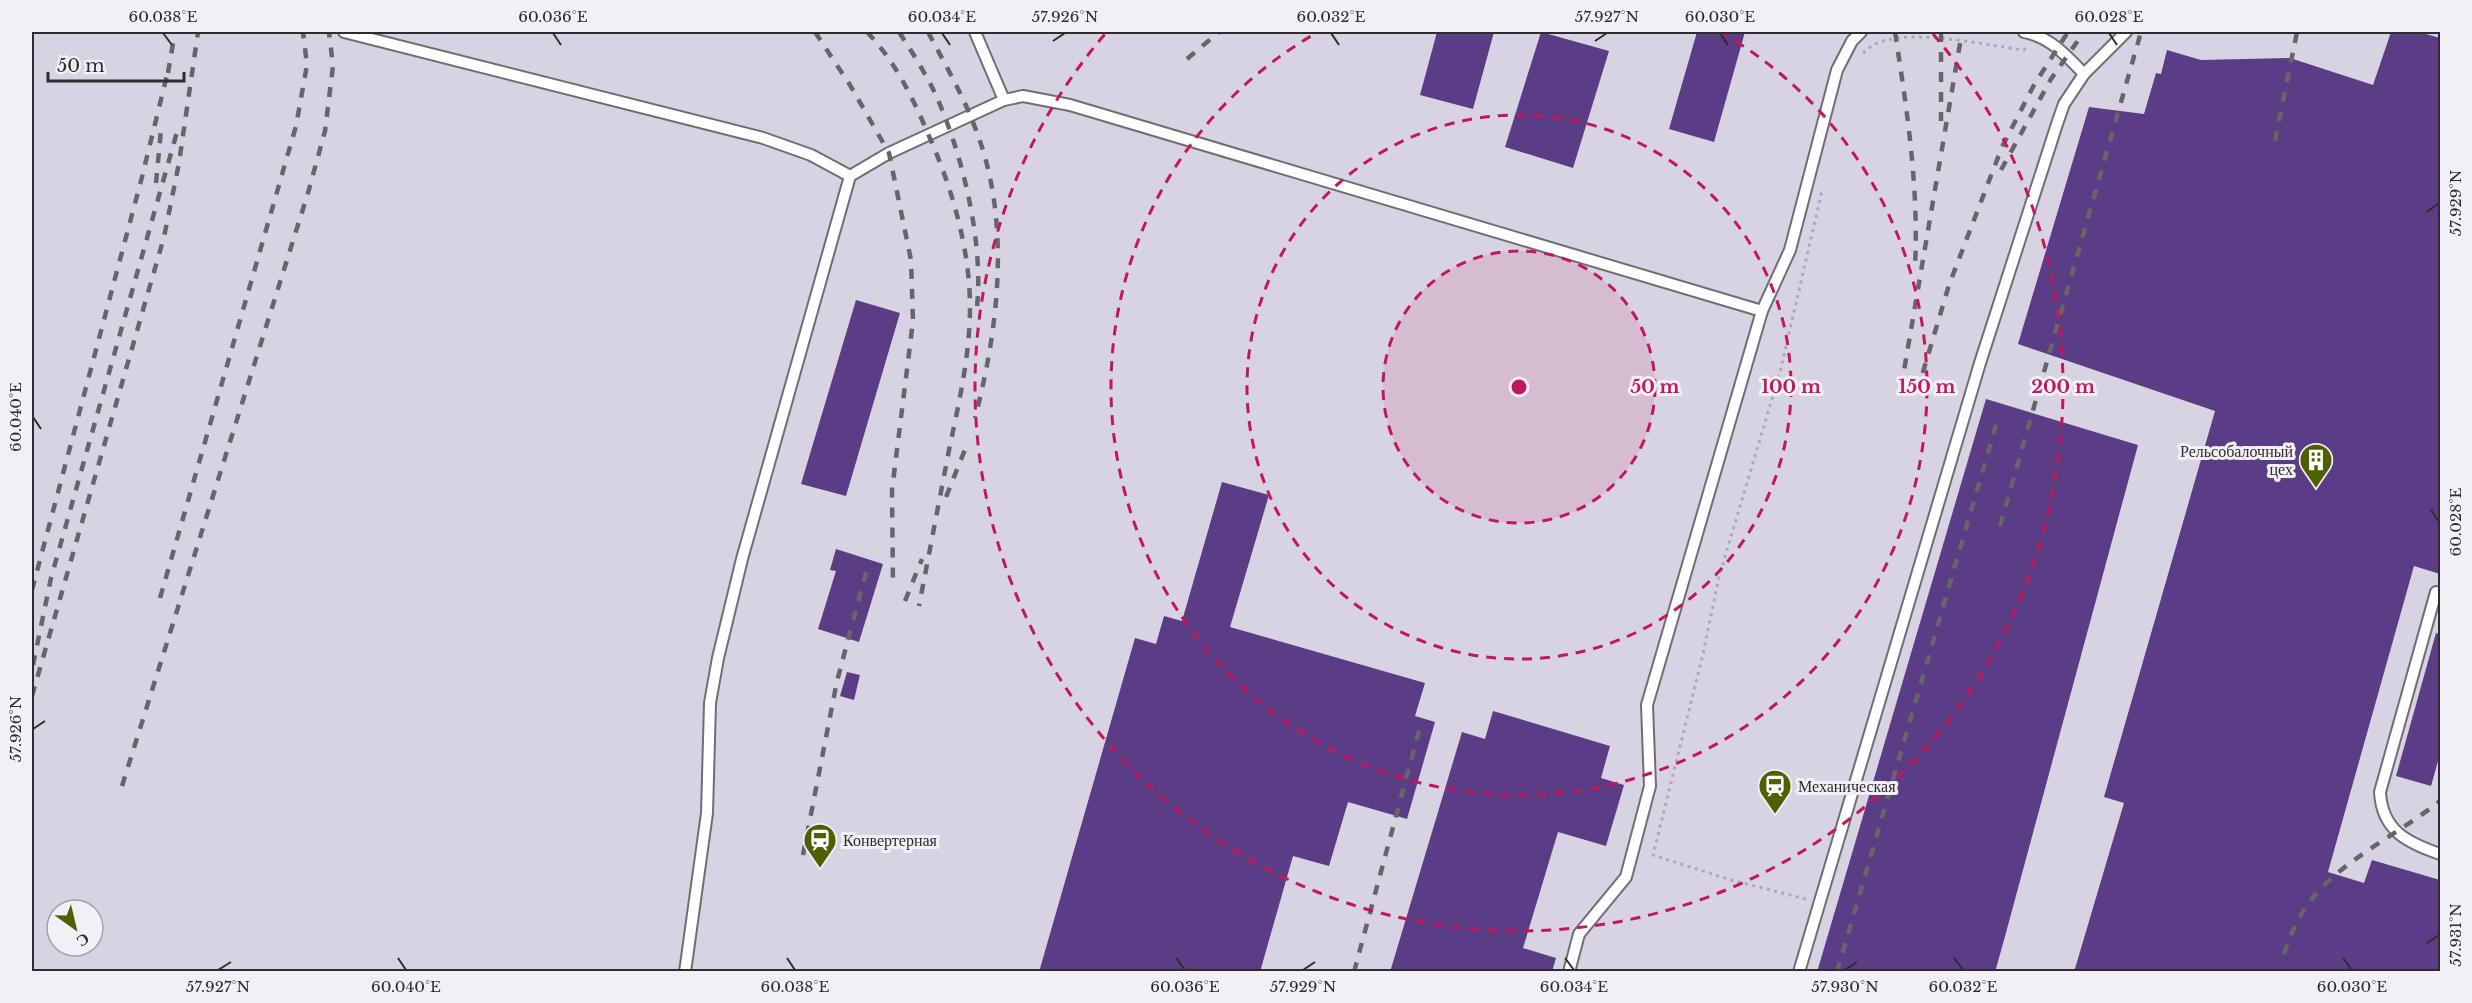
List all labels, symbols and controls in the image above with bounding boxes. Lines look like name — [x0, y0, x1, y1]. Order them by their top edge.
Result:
text: 60.038°E — [129, 7, 198, 26]
text: 60.036°E — [518, 7, 588, 26]
text: 60.034°E — [908, 7, 976, 26]
text: 57.926°N — [1032, 7, 1098, 26]
text: 60.032°E — [1297, 7, 1366, 26]
text: 57.927°N — [1575, 7, 1639, 26]
text: 60.030°E — [1685, 7, 1755, 26]
text: 60.028°E — [2075, 7, 2144, 26]
scale bar — [48, 45, 184, 83]
text: 50 m — [57, 55, 105, 77]
text: 57.929°N — [2446, 170, 2465, 236]
text: 50 m — [1631, 376, 1680, 398]
text: 100 m — [1761, 376, 1821, 398]
text: 150 m — [1899, 376, 1956, 398]
text: 200 m — [2031, 376, 2095, 398]
centre of rings — [1509, 377, 1529, 397]
text: 60.040°E — [6, 382, 25, 452]
place label: Рельсобалочный цех — [2180, 441, 2293, 479]
building icon: Рельсобалочный цех — [2298, 442, 2334, 489]
text: 60.028°E — [2446, 487, 2465, 556]
text: 57.926°N — [6, 696, 25, 762]
station icon: Механическая — [1757, 768, 1793, 815]
place label: Механическая — [1798, 776, 1896, 796]
station icon: Конвертерная — [802, 822, 838, 869]
place label: Конвертерная — [843, 830, 938, 850]
north arrow — [45, 898, 105, 958]
text: 57.931°N — [2446, 903, 2465, 967]
text: С — [73, 929, 94, 952]
text: 57.927°N — [186, 977, 250, 996]
text: 60.040°E — [371, 977, 441, 996]
text: 60.038°E — [761, 977, 830, 996]
text: 60.036°E — [1150, 977, 1220, 996]
text: 57.929°N — [1270, 977, 1336, 996]
text: 60.034°E — [1540, 977, 1608, 996]
text: 57.930°N — [1811, 977, 1879, 996]
text: 60.032°E — [1929, 977, 1998, 996]
text: 60.030°E — [2317, 977, 2387, 996]

